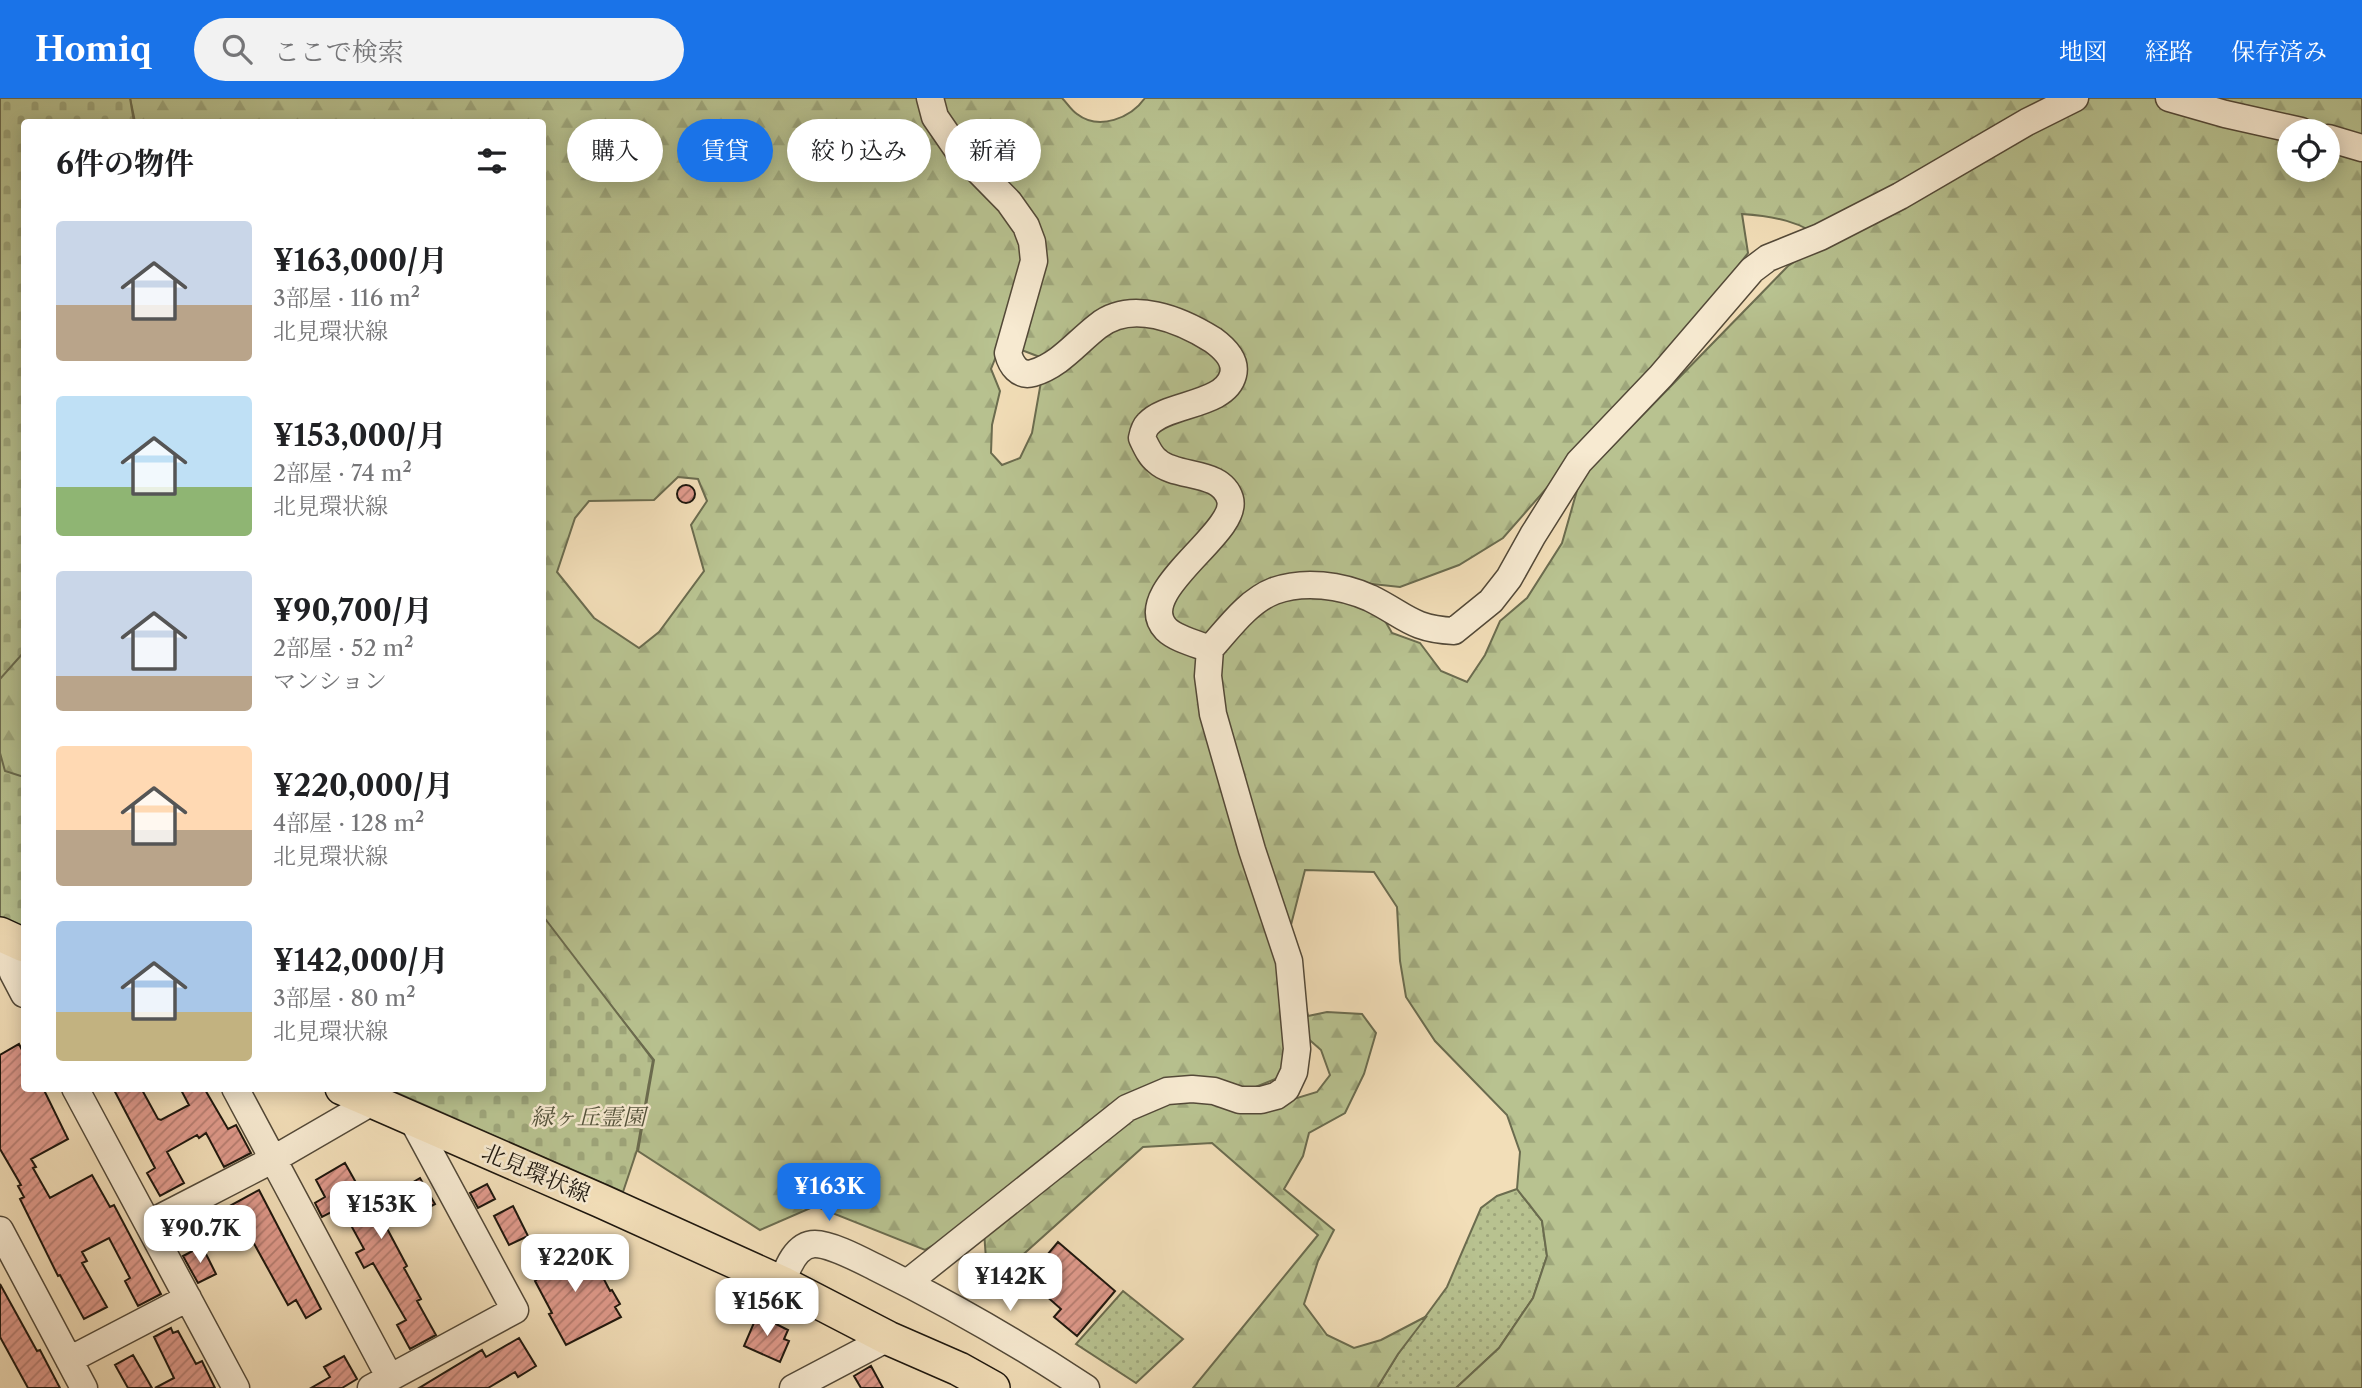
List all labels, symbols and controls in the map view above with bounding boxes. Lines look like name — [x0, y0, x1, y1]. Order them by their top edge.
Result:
search box — [194, 18, 684, 81]
text: Homiq — [35, 29, 152, 70]
icon: search — [218, 30, 256, 68]
text: ここで検索 — [274, 36, 404, 68]
text: 地図 — [2059, 37, 2107, 66]
text: 経路 — [2145, 37, 2193, 66]
text: 保存済み — [2231, 37, 2327, 66]
chip: 購入 — [567, 119, 663, 182]
chip: 賃貸 — [677, 119, 773, 182]
chip: 絞り込み — [787, 119, 931, 182]
chip: 新着 — [945, 119, 1041, 182]
map controls — [2277, 119, 2340, 182]
button: locate — [2277, 119, 2340, 182]
icon: filters — [473, 142, 511, 180]
text: 6件の物件 — [56, 145, 194, 182]
text: ¥163,000/月 — [273, 242, 448, 279]
icon: home — [112, 249, 196, 333]
text: 3部屋 · 116 m² — [273, 284, 420, 312]
text: 北見環状線 — [273, 317, 388, 345]
text: ¥153,000/月 — [273, 417, 447, 454]
icon: home — [112, 424, 196, 508]
text: 2部屋 · 74 m² — [273, 459, 412, 487]
text: 北見環状線 — [273, 492, 388, 520]
text: ¥90,700/月 — [273, 592, 433, 629]
icon: home — [112, 599, 196, 683]
text: 2部屋 · 52 m² — [273, 634, 414, 662]
text: マンション — [273, 667, 387, 695]
text: ¥220,000/月 — [273, 767, 454, 804]
icon: home — [112, 774, 196, 858]
text: 4部屋 · 128 m² — [273, 809, 425, 837]
text: 北見環状線 — [273, 842, 388, 870]
text: ¥142,000/月 — [273, 942, 449, 979]
icon: home — [112, 949, 196, 1033]
text: 3部屋 · 80 m² — [273, 984, 416, 1012]
text: 北見環状線 — [273, 1017, 388, 1045]
park label: 緑ヶ丘霊園 — [531, 1103, 650, 1131]
street label: 北見環状線 — [478, 1138, 594, 1208]
pin: ¥163K — [780, 1164, 878, 1223]
text: ¥163K — [793, 1172, 865, 1200]
pin: ¥153K — [332, 1182, 430, 1241]
text: ¥153K — [346, 1190, 416, 1218]
pin: ¥90.7K — [143, 1206, 257, 1265]
text: ¥90.7K — [160, 1214, 240, 1242]
pin: ¥220K — [526, 1234, 624, 1294]
text: ¥220K — [537, 1243, 613, 1271]
pin: ¥142K — [961, 1254, 1059, 1313]
text: ¥142K — [974, 1262, 1046, 1290]
pin: ¥156K — [718, 1278, 816, 1338]
text: ¥156K — [732, 1287, 802, 1315]

